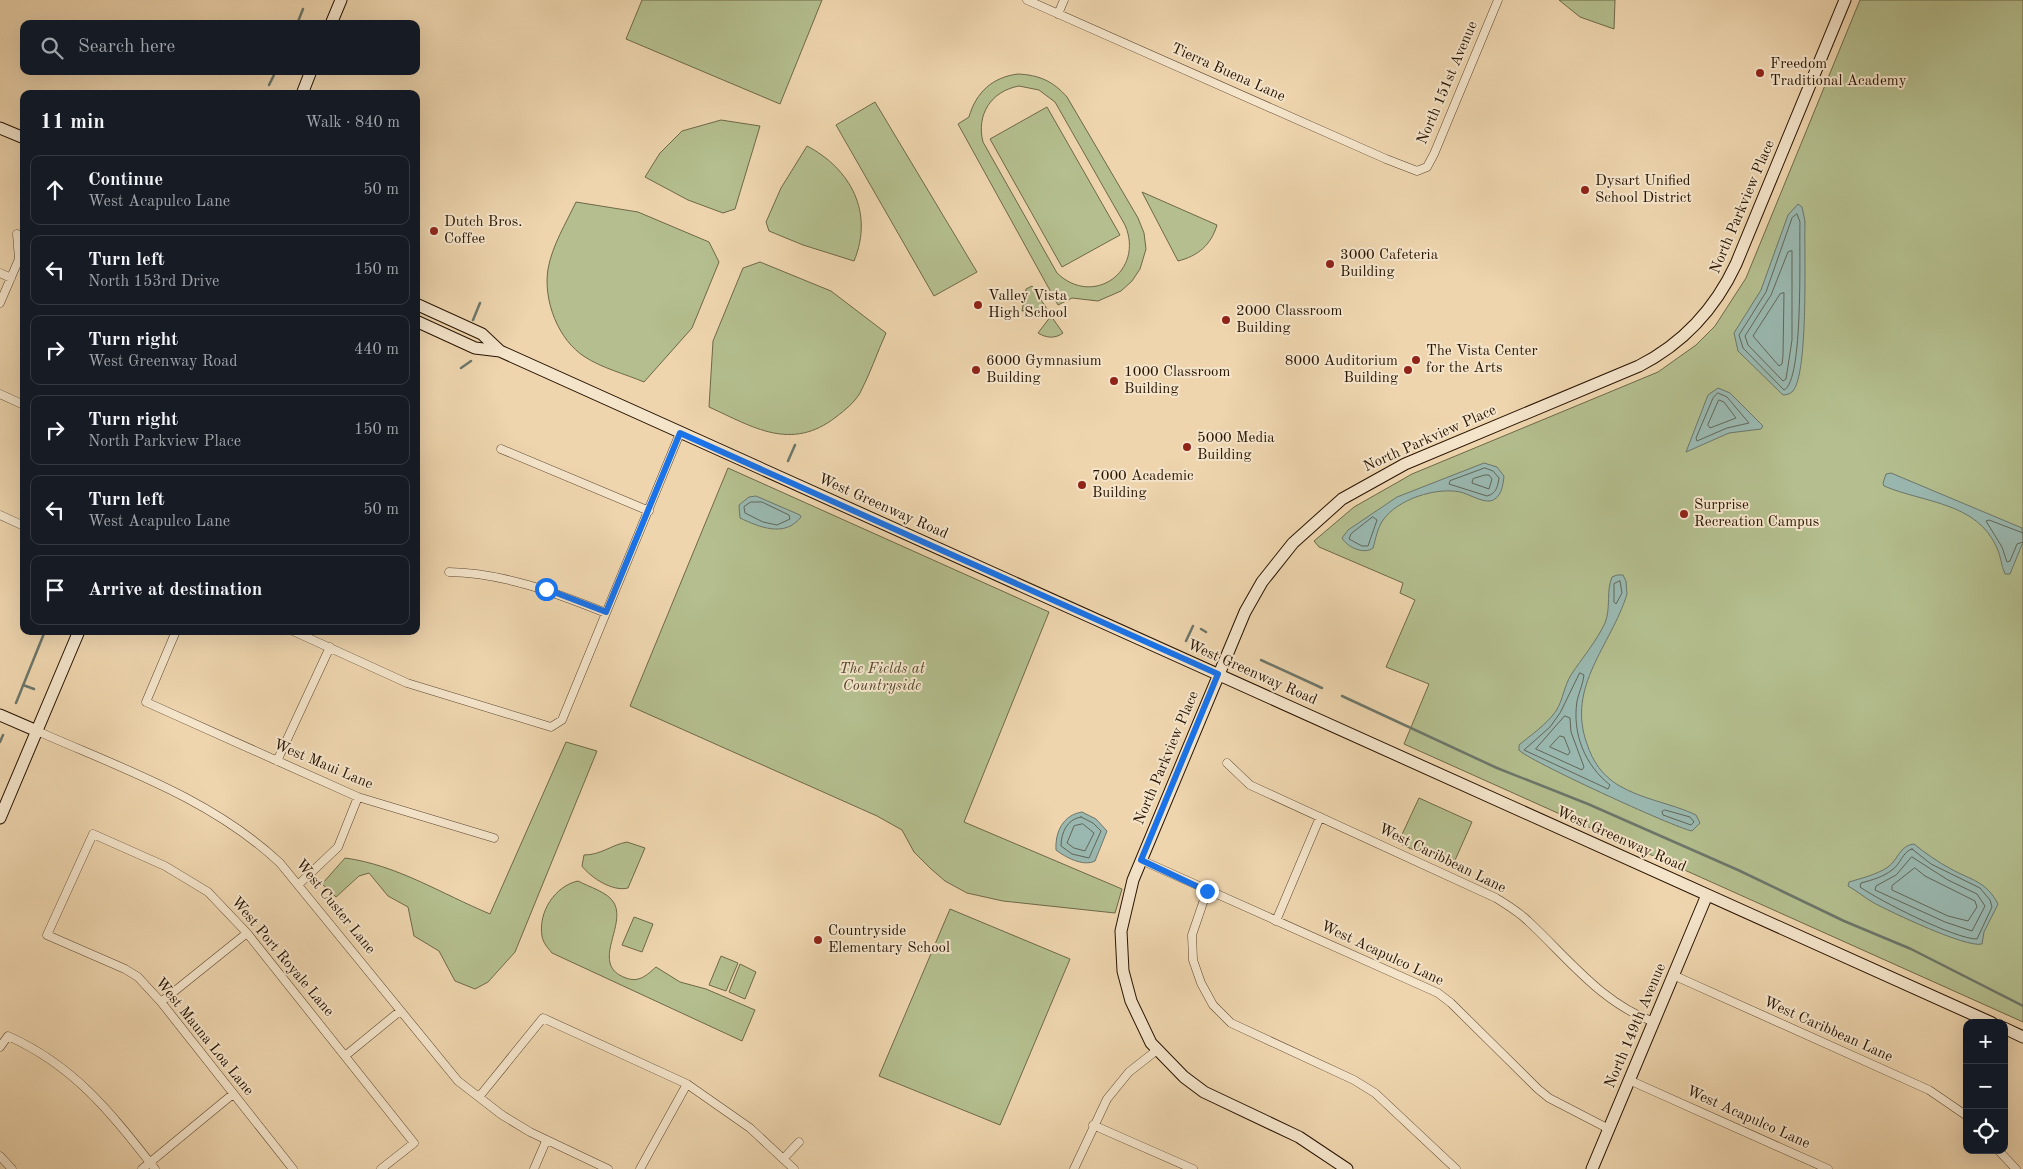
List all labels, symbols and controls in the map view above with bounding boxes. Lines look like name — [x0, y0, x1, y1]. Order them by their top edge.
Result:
street label: North 151st Avenue — [1415, 19, 1481, 147]
search box — [20, 20, 420, 75]
icon: search — [38, 34, 66, 62]
text: Search here — [78, 38, 175, 57]
street label: Tierra Buena Lane — [1169, 41, 1287, 105]
place label: Freedom Traditional Academy — [1770, 57, 1907, 89]
marker: Freedom Traditional Academy — [1754, 67, 1766, 79]
text: 11 min — [40, 112, 105, 133]
text: Walk · 840 m — [305, 115, 400, 131]
street label: North Parkview Place — [1708, 138, 1778, 276]
text: Continue — [88, 171, 163, 190]
place label: Dysart Unified School District — [1595, 174, 1692, 206]
icon: ahead — [41, 176, 69, 204]
text: 50 m — [363, 182, 399, 198]
marker: Dysart Unified School District — [1579, 184, 1591, 196]
text: West Acapulco Lane — [88, 194, 230, 210]
place label: Dutch Bros. Coffee — [444, 215, 523, 247]
marker: Dutch Bros. Coffee — [428, 225, 440, 237]
place label: 3000 Cafeteria Building — [1340, 248, 1439, 280]
text: Turn left — [88, 251, 165, 270]
icon: left — [41, 256, 69, 284]
marker: 3000 Cafeteria Building — [1324, 258, 1336, 270]
text: 150 m — [354, 262, 399, 278]
text: North 153rd Drive — [88, 274, 219, 290]
place label: Valley Vista High School — [988, 289, 1068, 321]
marker: Valley Vista High School — [972, 299, 984, 311]
place label: 2000 Classroom Building — [1236, 304, 1343, 336]
marker: 2000 Classroom Building — [1220, 314, 1232, 326]
text: Turn right — [88, 331, 178, 350]
icon: right — [41, 336, 69, 364]
text: 440 m — [354, 342, 399, 358]
place label: The Vista Center for the Arts — [1426, 344, 1538, 376]
text: West Greenway Road — [88, 354, 238, 370]
place label: 6000 Gymnasium Building — [986, 354, 1102, 386]
place label: 8000 Auditorium Building — [1285, 354, 1398, 386]
marker: The Vista Center for the Arts — [1410, 354, 1422, 366]
marker: 6000 Gymnasium Building — [970, 364, 982, 376]
marker: 8000 Auditorium Building — [1402, 364, 1414, 376]
place label: 1000 Classroom Building — [1124, 365, 1231, 397]
marker: 1000 Classroom Building — [1108, 375, 1120, 387]
street label: North Parkview Place — [1361, 403, 1499, 475]
text: Turn right — [88, 411, 178, 430]
icon: right — [41, 416, 69, 444]
text: 150 m — [354, 422, 399, 438]
place label: 5000 Media Building — [1197, 431, 1275, 463]
text: North Parkview Place — [88, 434, 241, 450]
marker: 5000 Media Building — [1181, 441, 1193, 453]
place label: 7000 Academic Building — [1092, 469, 1194, 501]
street label: West Greenway Road — [816, 472, 950, 542]
marker: 7000 Academic Building — [1076, 479, 1088, 491]
text: Turn left — [88, 491, 165, 510]
icon: left — [41, 496, 69, 524]
place label: Surprise Recreation Campus — [1694, 498, 1819, 530]
text: 50 m — [363, 502, 399, 518]
marker: Surprise Recreation Campus — [1678, 508, 1690, 520]
text: West Acapulco Lane — [88, 514, 230, 530]
icon: arrive — [41, 576, 69, 604]
route start — [535, 578, 558, 601]
text: Arrive at destination — [88, 581, 262, 600]
street label: West Greenway Road — [1185, 638, 1319, 708]
park label: The Fields at Countryside — [839, 662, 925, 694]
street label: North Parkview Place — [1132, 689, 1202, 827]
street label: West Maui Lane — [271, 737, 375, 793]
street label: West Greenway Road — [1554, 805, 1688, 875]
street label: West Caribbean Lane — [1376, 822, 1508, 896]
street label: West Custer Lane — [292, 857, 378, 957]
route end — [1196, 880, 1219, 903]
street label: West Port Royale Lane — [228, 895, 336, 1020]
street label: West Acapulco Lane — [1318, 919, 1446, 989]
place label: Countryside Elementary School — [828, 924, 950, 956]
marker: Countryside Elementary School — [812, 934, 824, 946]
street label: North 149th Avenue — [1603, 961, 1669, 1091]
street label: West Mauna Loa Lane — [152, 975, 256, 1099]
street label: West Caribbean Lane — [1761, 995, 1895, 1065]
map controls — [1963, 1019, 2008, 1154]
button: + — [1963, 1019, 2008, 1064]
button: − — [1963, 1064, 2008, 1109]
street label: West Acapulco Lane — [1684, 1084, 1812, 1152]
button: locate — [1963, 1109, 2008, 1154]

